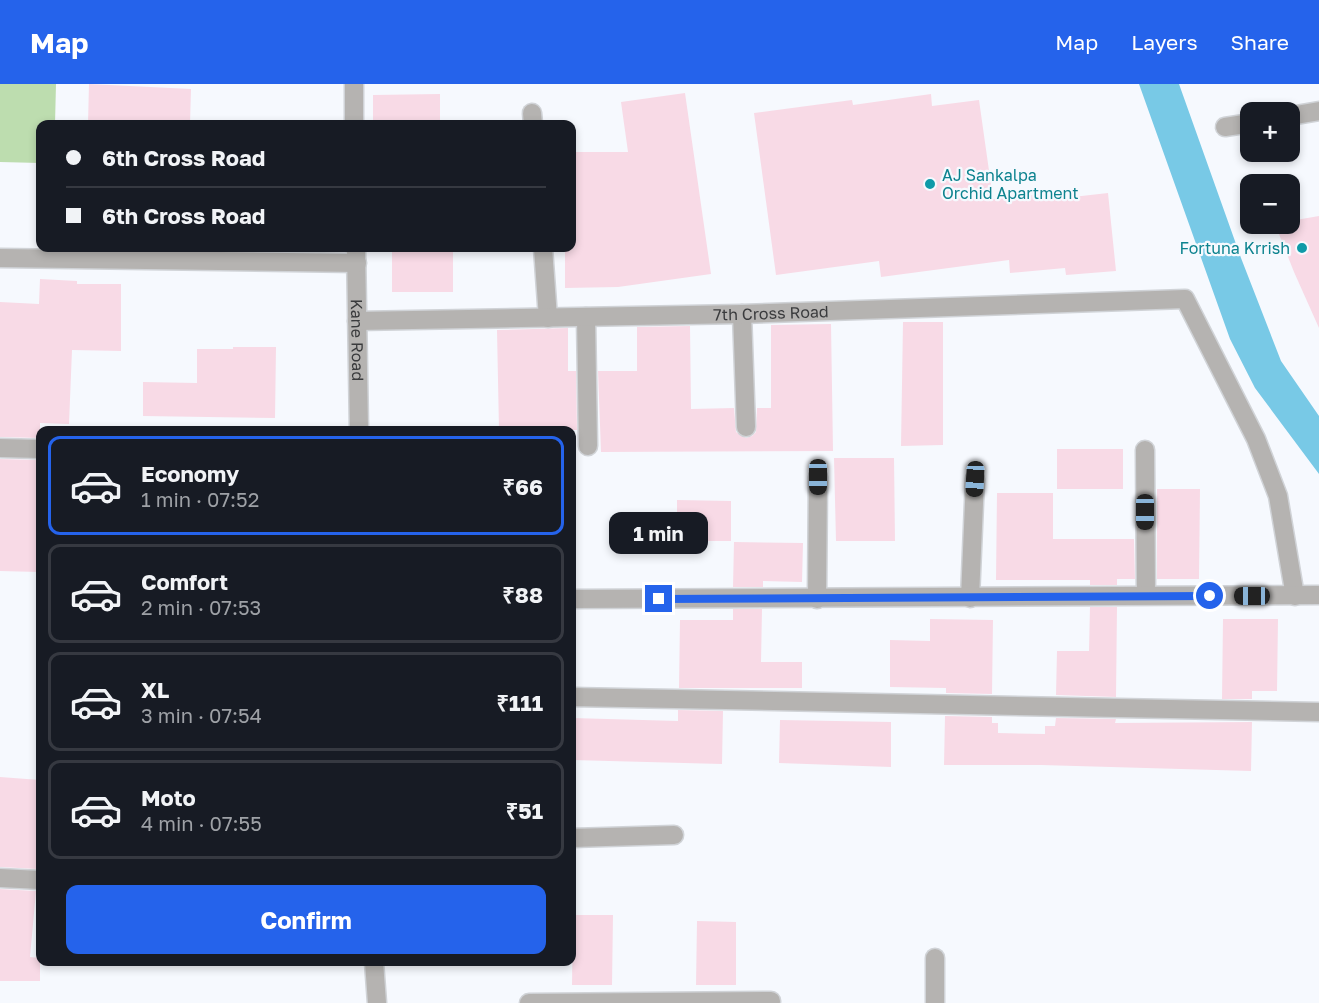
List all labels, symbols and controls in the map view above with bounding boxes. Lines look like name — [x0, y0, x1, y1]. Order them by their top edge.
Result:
text: Map — [30, 26, 88, 59]
text: Map — [1055, 29, 1098, 55]
text: Layers — [1131, 29, 1198, 55]
text: Share — [1231, 29, 1289, 55]
map controls — [1240, 102, 1300, 234]
button: + — [1240, 102, 1300, 162]
text: 6th Cross Road — [102, 144, 265, 171]
place label: AJ Sankalpa Orchid Apartment — [942, 165, 1079, 203]
button: − — [1240, 174, 1300, 234]
marker: AJ Sankalpa Orchid Apartment — [923, 177, 937, 191]
text: 6th Cross Road — [102, 202, 265, 229]
place label: Fortuna Krrish — [1179, 238, 1290, 258]
marker: Fortuna Krrish — [1295, 241, 1309, 255]
street label: Kane Road — [347, 299, 368, 381]
street label: 7th Cross Road — [713, 301, 829, 325]
icon: car — [69, 459, 123, 513]
car — [809, 459, 827, 495]
text: Economy — [141, 460, 239, 487]
car — [965, 461, 985, 497]
text: ₹66 — [502, 473, 543, 500]
text: 1 min · 07:52 — [141, 487, 259, 511]
car — [1136, 494, 1154, 530]
callout: 1 min — [610, 512, 708, 554]
text: 1 min — [633, 521, 684, 545]
icon: car — [69, 567, 123, 621]
text: Comfort — [141, 568, 228, 595]
text: ₹88 — [502, 581, 543, 608]
route start — [1196, 582, 1223, 609]
route end — [645, 585, 672, 612]
car — [1234, 587, 1270, 605]
text: 2 min · 07:53 — [141, 595, 261, 619]
icon: car — [69, 675, 123, 729]
text: XL — [141, 676, 169, 703]
text: ₹111 — [496, 689, 543, 716]
text: 3 min · 07:54 — [141, 703, 262, 727]
icon: car — [69, 783, 123, 837]
text: Moto — [141, 784, 196, 811]
text: ₹51 — [506, 797, 543, 824]
text: 4 min · 07:55 — [141, 811, 262, 835]
button: Confirm — [66, 885, 546, 954]

